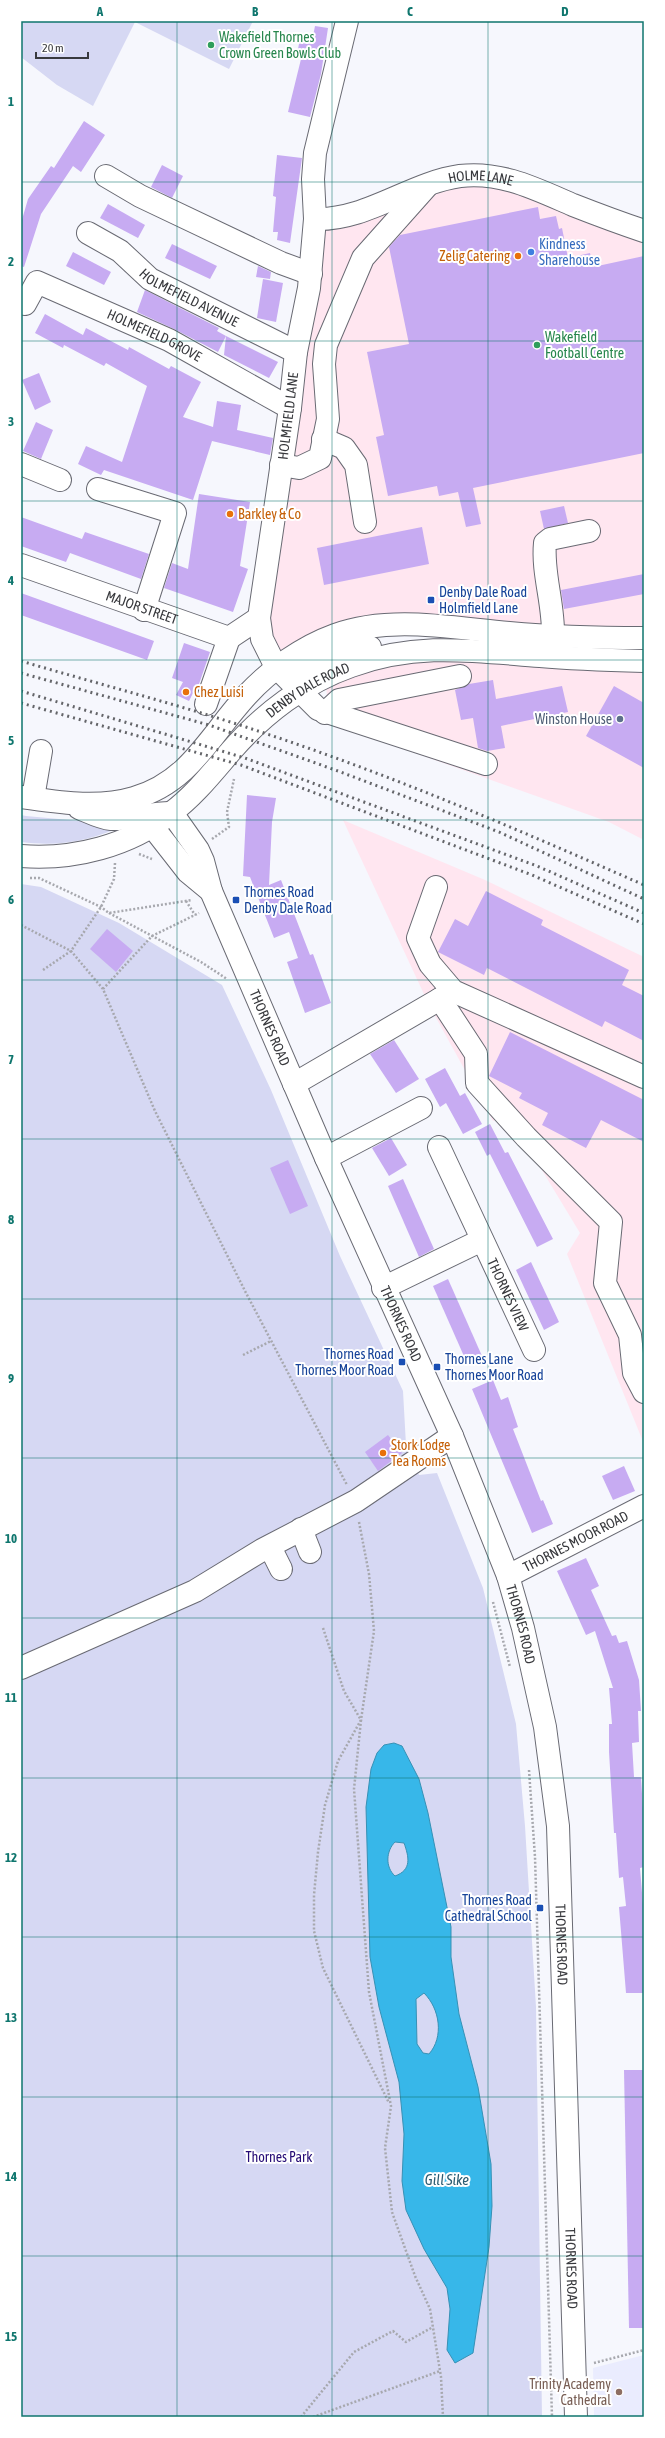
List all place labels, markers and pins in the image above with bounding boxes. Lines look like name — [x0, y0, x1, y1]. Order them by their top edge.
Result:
place label: Wakefield Thornes Crown Green Bowls Club — [219, 29, 342, 61]
marker: Wakefield Thornes Crown Green Bowls Club — [206, 40, 216, 50]
place label: Kindness Sharehouse — [539, 236, 600, 268]
marker: Kindness Sharehouse — [526, 247, 536, 257]
place label: Zelig Catering — [439, 248, 510, 264]
marker: Zelig Catering — [513, 251, 523, 261]
place label: Wakefield Football Centre — [545, 329, 624, 361]
marker: Wakefield Football Centre — [532, 340, 542, 350]
place label: Barkley & Co — [238, 506, 301, 522]
marker: Barkley & Co — [225, 509, 235, 519]
place label: Denby Dale Road Holmfield Lane — [439, 584, 527, 616]
marker: Denby Dale Road Holmfield Lane — [426, 595, 436, 605]
place label: Chez Luisi — [194, 684, 244, 700]
marker: Chez Luisi — [181, 687, 191, 697]
place label: Winston House — [535, 711, 612, 727]
marker: Winston House — [615, 714, 625, 724]
place label: Thornes Road Denby Dale Road — [244, 884, 332, 916]
marker: Thornes Road Denby Dale Road — [231, 895, 241, 905]
place label: Thornes Road Thornes Moor Road — [295, 1346, 394, 1378]
place label: Thornes Lane Thornes Moor Road — [445, 1351, 544, 1383]
marker: Thornes Road Thornes Moor Road — [397, 1357, 407, 1367]
marker: Thornes Lane Thornes Moor Road — [432, 1362, 442, 1372]
place label: Stork Lodge Tea Rooms — [391, 1437, 450, 1469]
marker: Stork Lodge Tea Rooms — [378, 1448, 388, 1458]
place label: Thornes Road Cathedral School — [445, 1892, 532, 1924]
marker: Thornes Road Cathedral School — [535, 1903, 545, 1913]
place label: Trinity Academy Cathedral — [529, 2376, 611, 2408]
marker: Trinity Academy Cathedral — [614, 2387, 624, 2397]

